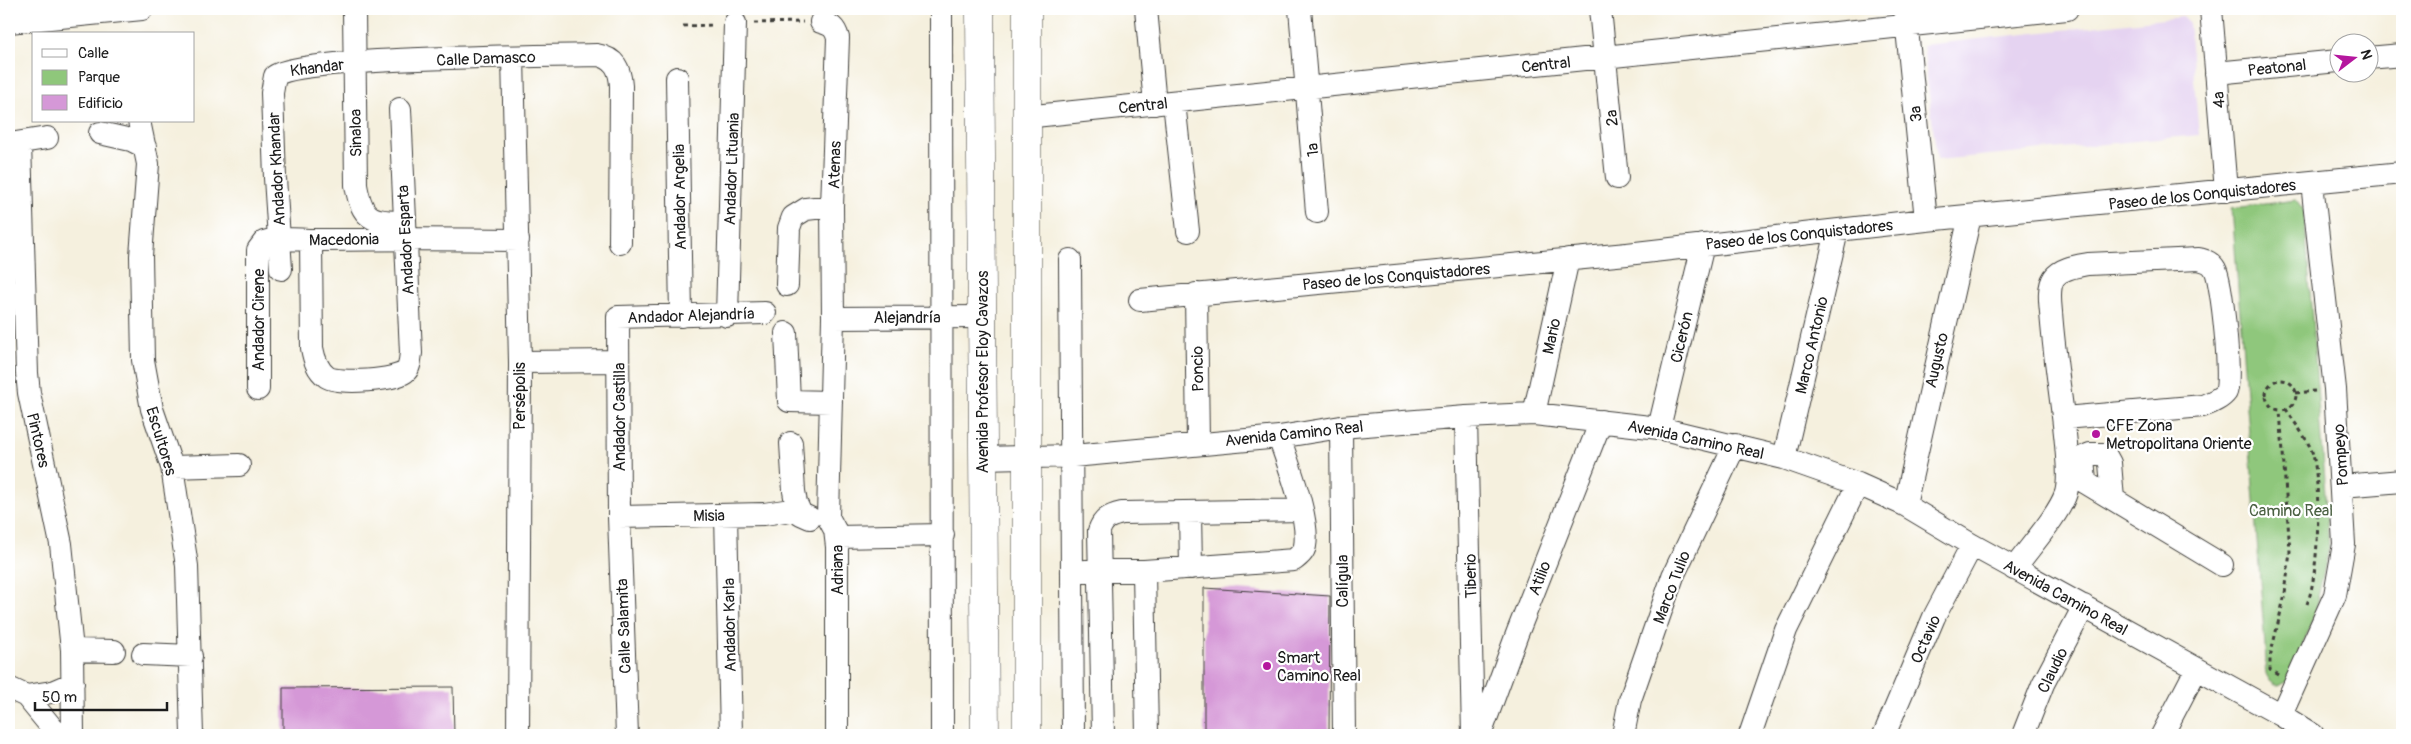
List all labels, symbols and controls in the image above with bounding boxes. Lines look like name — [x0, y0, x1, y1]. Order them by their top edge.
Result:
legend — [32, 32, 195, 122]
north arrow — [2328, 32, 2378, 82]
text: Calle — [78, 44, 109, 63]
street label: Calle Damasco — [436, 47, 536, 71]
text: N — [2357, 48, 2375, 61]
street label: Central — [1520, 52, 1572, 78]
street label: Khandar — [289, 55, 345, 81]
street label: Peatonal — [2247, 55, 2307, 81]
text: Parque — [78, 68, 121, 87]
street label: 4a — [2208, 91, 2230, 109]
street label: Central — [1117, 93, 1169, 119]
text: Edificio — [78, 94, 123, 113]
street label: 3a — [1905, 105, 1927, 123]
street label: Sinaloa — [346, 109, 366, 157]
street label: 2a — [1601, 109, 1623, 127]
street label: Andador Khandar — [264, 111, 290, 226]
street label: Andador Lituania — [720, 112, 744, 226]
street label: Atenas — [824, 141, 846, 189]
street label: 1a — [1302, 142, 1324, 158]
street label: Andador Argelia — [669, 144, 691, 250]
street label: Paseo de los Conquistadores — [2107, 175, 2297, 215]
street label: Andador Esparta — [393, 184, 419, 295]
street label: Paseo de los Conquistadores — [1704, 215, 1894, 255]
street label: Macedonia — [309, 229, 379, 251]
street label: Paseo de los Conquistadores — [1301, 259, 1491, 295]
street label: Andador Cirene — [249, 269, 269, 371]
street label: Avenida Profesor Eloy Cavazos — [973, 271, 993, 473]
street label: Marco Antonio — [1791, 294, 1833, 396]
street label: Andador Alejandría — [627, 304, 755, 328]
street label: Alejandría — [873, 308, 941, 328]
street label: Cicerón — [1666, 310, 1698, 365]
street label: Mario — [1538, 316, 1566, 356]
street label: Augusto — [1921, 330, 1953, 390]
street label: Poncio — [1188, 345, 1208, 392]
street label: Persépolis — [510, 362, 530, 430]
street label: Andador Castilla — [610, 363, 630, 471]
street label: Escultores — [141, 404, 181, 478]
street label: Pintores — [22, 411, 54, 470]
street label: Avenida Camino Real — [1626, 416, 1766, 464]
place label: CFE Zona Metropolitana Oriente — [2106, 416, 2252, 454]
street label: Avenida Camino Real — [1224, 417, 1364, 451]
street label: Pompeyo — [2329, 423, 2353, 487]
marker: CFE Zona Metropolitana Oriente — [2090, 428, 2102, 440]
park label: Camino Real — [2249, 501, 2333, 521]
street label: Misia — [693, 506, 725, 526]
street label: Adriana — [828, 545, 848, 595]
street label: Marco Tulio — [1649, 548, 1695, 627]
street label: Tiberio — [1461, 553, 1481, 598]
street label: Calígula — [1333, 555, 1353, 607]
street label: Avenida Camino Real — [2000, 555, 2131, 640]
street label: Atilio — [1524, 558, 1556, 598]
street label: Calle Salamita — [612, 578, 636, 674]
street label: Andador Karla — [719, 578, 741, 672]
street label: Octavio — [1906, 612, 1946, 667]
street label: Claudio — [2033, 644, 2073, 696]
place label: Smart Camino Real — [1277, 648, 1361, 686]
marker: Smart Camino Real — [1261, 660, 1273, 672]
scale bar — [35, 679, 168, 711]
text: 50 m — [42, 688, 77, 707]

